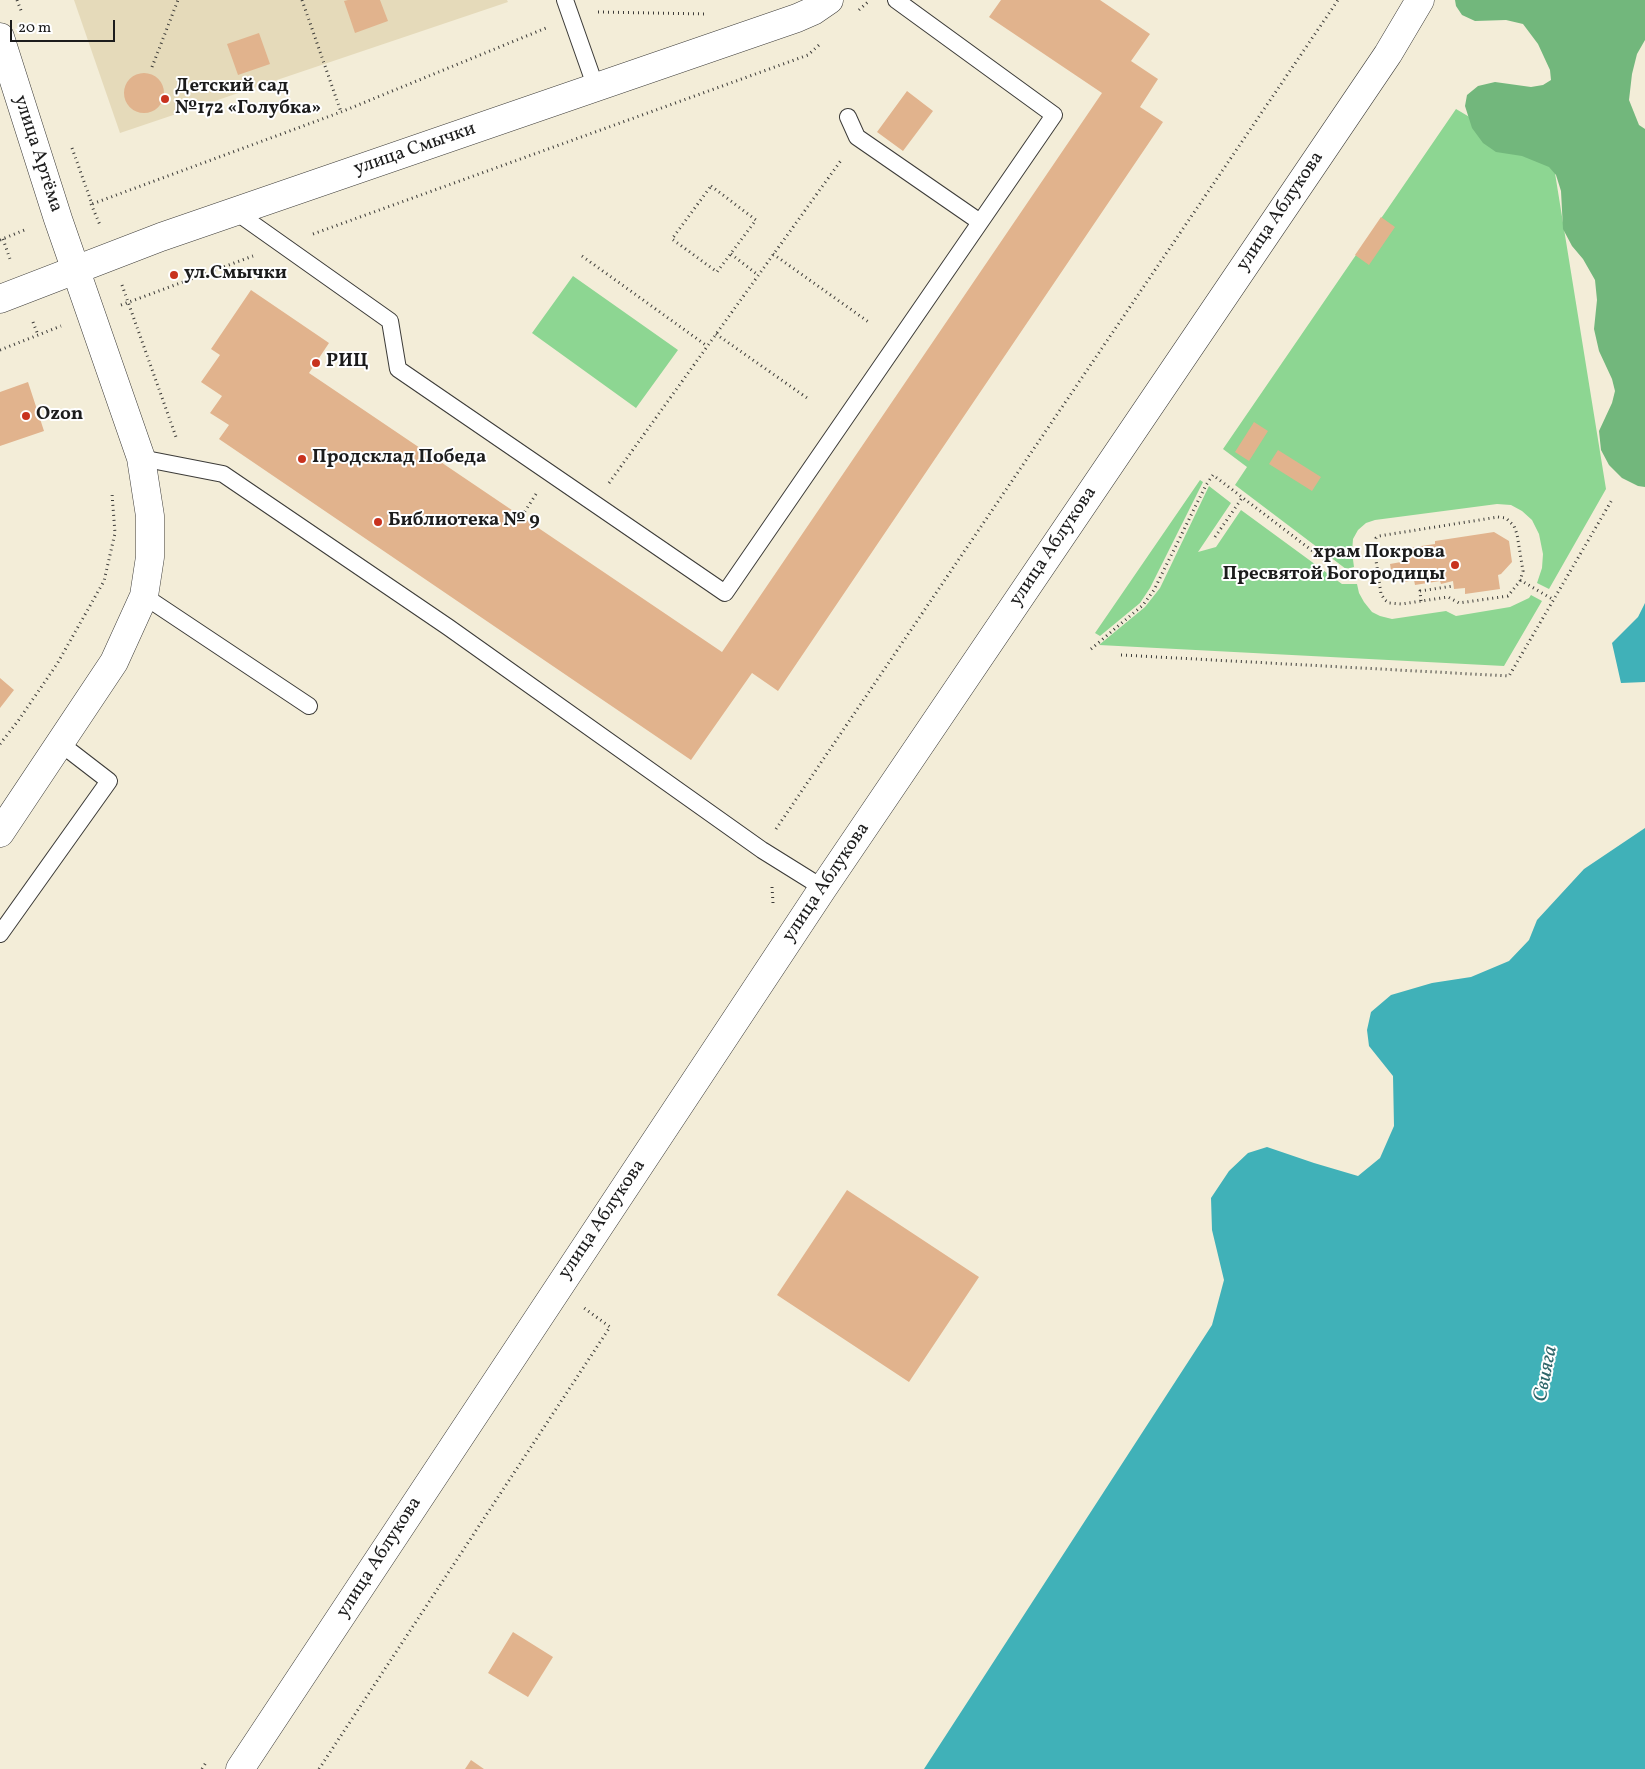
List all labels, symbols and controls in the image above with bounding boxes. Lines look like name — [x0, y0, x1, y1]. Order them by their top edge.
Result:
scale bar — [12, 10, 118, 42]
text: 20 m — [18, 18, 51, 39]
place label: Детский сад №172 «Голубка» — [175, 77, 321, 121]
street label: улица Артёма — [7, 93, 67, 215]
marker: Детский сад №172 «Голубка» — [159, 93, 171, 105]
street label: улица Смычки — [351, 118, 479, 182]
street label: улица Аблукова — [1233, 148, 1329, 276]
place label: ул.Смычки — [184, 264, 287, 286]
marker: ул.Смычки — [168, 269, 180, 281]
place label: РИЦ — [326, 352, 369, 374]
marker: РИЦ — [310, 357, 322, 369]
place label: Ozon — [36, 405, 83, 427]
marker: Ozon — [20, 410, 32, 422]
place label: Продсклад Победа — [312, 448, 486, 470]
marker: Продсклад Победа — [296, 453, 308, 465]
street label: улица Аблукова — [1006, 483, 1102, 611]
place label: Библиотека № 9 — [388, 511, 540, 533]
marker: Библиотека № 9 — [372, 516, 384, 528]
place label: храм Покрова Пресвятой Богородицы — [1222, 543, 1445, 587]
marker: храм Покрова Пресвятой Богородицы — [1449, 559, 1461, 571]
street label: улица Аблукова — [779, 819, 875, 947]
street label: улица Аблукова — [555, 1156, 651, 1284]
water label: Свияга — [1530, 1344, 1564, 1404]
street label: улица Аблукова — [332, 1493, 428, 1623]

